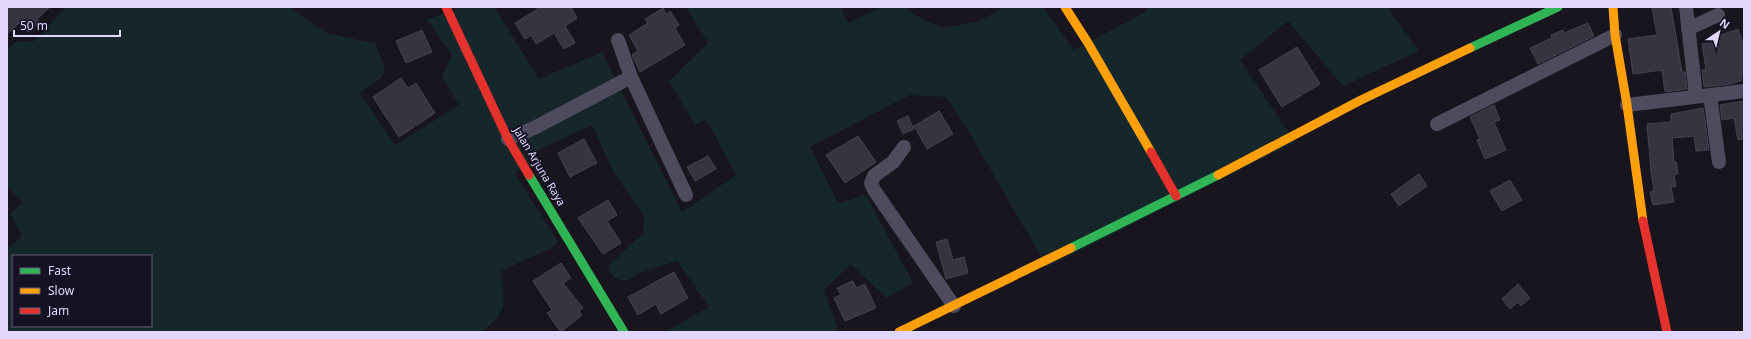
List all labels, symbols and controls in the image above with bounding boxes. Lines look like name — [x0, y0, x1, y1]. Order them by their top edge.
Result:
scale bar — [14, 12, 120, 38]
north arrow — [1699, 12, 1739, 52]
text: N — [1717, 15, 1733, 32]
text: 50 m — [20, 17, 48, 34]
street label: Jalan Arjuna Raya — [510, 123, 570, 208]
legend — [12, 255, 152, 327]
text: Fast — [48, 262, 72, 279]
text: Slow — [48, 282, 75, 299]
text: Jam — [47, 302, 69, 319]

